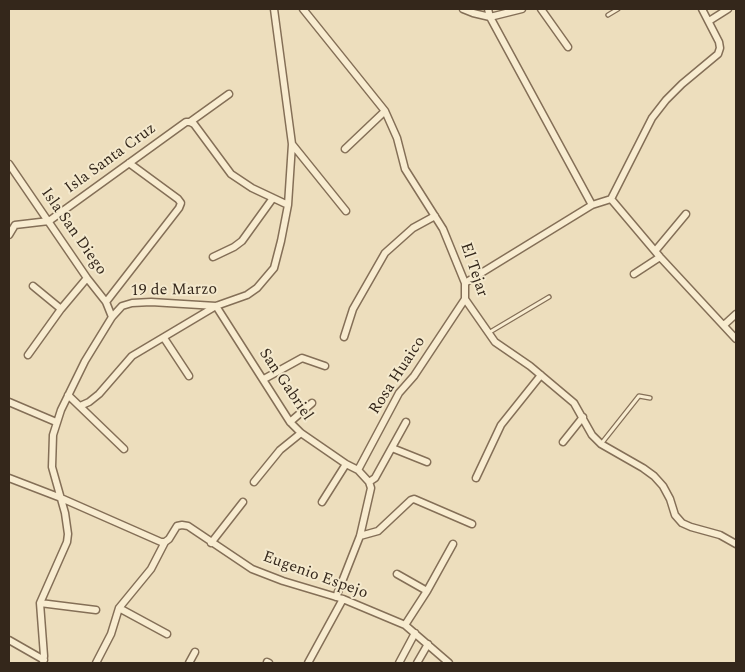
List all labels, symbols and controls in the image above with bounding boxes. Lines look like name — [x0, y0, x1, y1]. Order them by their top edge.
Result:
street label: Isla Santa Cruz — [62, 120, 160, 198]
street label: Isla San Diego — [36, 185, 110, 279]
street label: El Tejar — [455, 240, 491, 300]
street label: 19 de Marzo — [131, 281, 217, 301]
street label: Rosa Huaico — [366, 333, 430, 419]
street label: San Gabriel — [254, 345, 316, 425]
street label: Eugenio Espejo — [260, 548, 370, 604]

